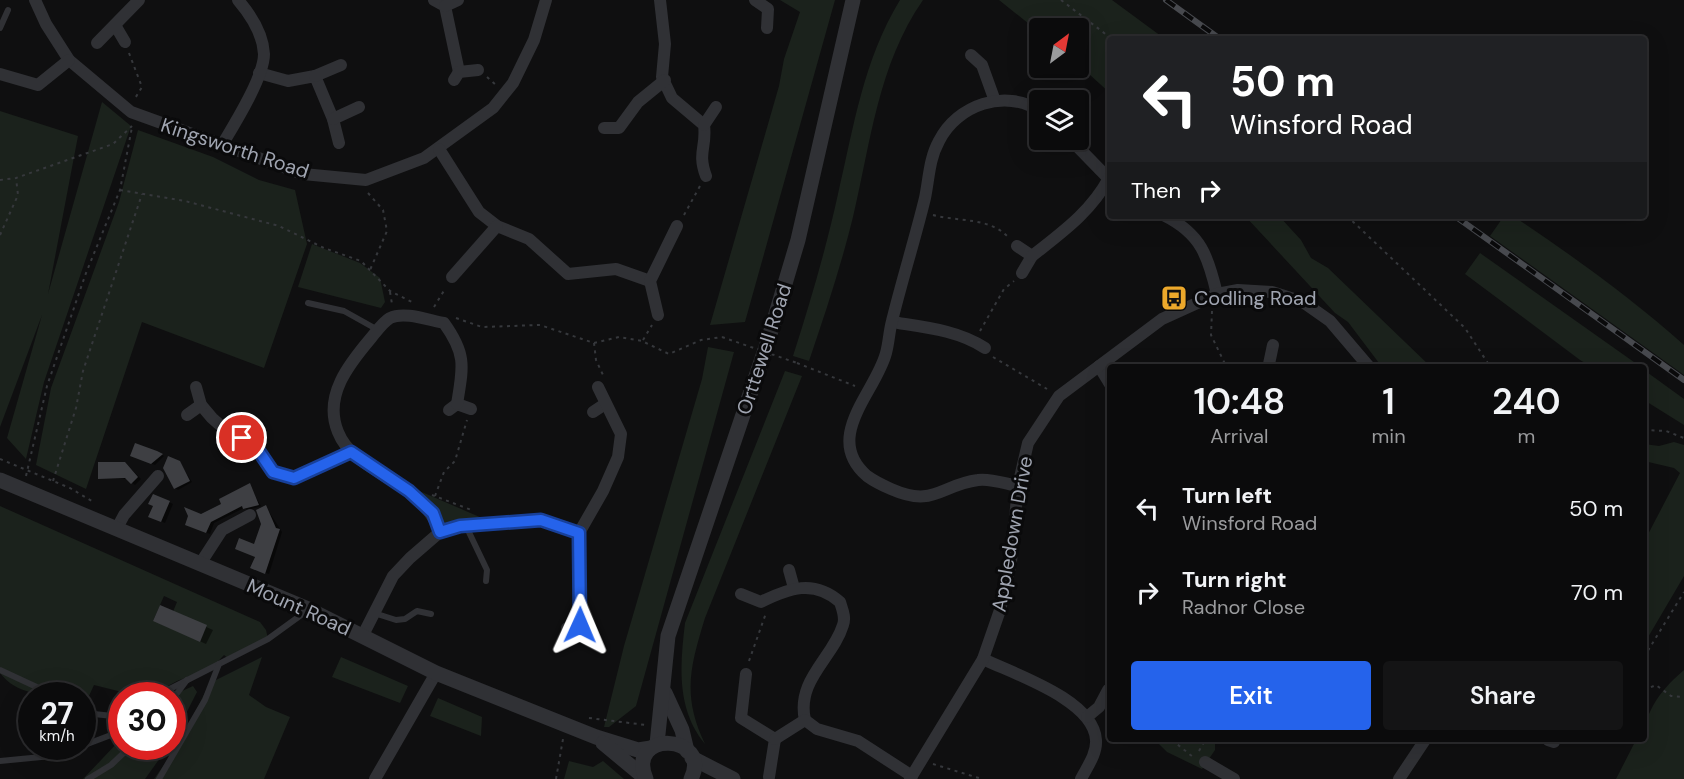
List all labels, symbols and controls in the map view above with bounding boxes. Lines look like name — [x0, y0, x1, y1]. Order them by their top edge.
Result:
north arrow — [1029, 18, 1089, 78]
map controls — [1029, 18, 1089, 150]
text: 50 m — [1230, 54, 1335, 109]
icon: left — [1131, 60, 1209, 138]
button: layers — [1029, 90, 1089, 150]
text: Winsford Road — [1230, 107, 1413, 142]
street label: Kingsworth Road — [158, 112, 312, 184]
icon: right — [1193, 174, 1226, 207]
text: Then — [1131, 176, 1181, 205]
street label: Orttewell Road — [731, 280, 797, 418]
bus stop icon: Codling Road — [1159, 283, 1189, 313]
place label: Codling Road — [1194, 285, 1317, 311]
text: 10:48 — [1193, 378, 1285, 425]
text: 1 — [1382, 378, 1395, 425]
text: 240 — [1492, 378, 1561, 425]
pin — [216, 412, 267, 463]
icon: arrive — [225, 421, 258, 454]
text: Arrival — [1210, 423, 1268, 449]
text: min — [1372, 423, 1406, 449]
text: m — [1517, 423, 1535, 449]
street label: Appledown Drive — [986, 454, 1038, 614]
text: Turn left — [1182, 481, 1272, 510]
icon: left — [1131, 492, 1164, 525]
text: 50 m — [1569, 494, 1623, 523]
text: Winsford Road — [1182, 510, 1317, 536]
text: Turn right — [1182, 565, 1287, 594]
street label: Mount Road — [243, 572, 355, 642]
icon: right — [1131, 576, 1164, 609]
text: 70 m — [1571, 578, 1623, 607]
position arrow — [548, 593, 612, 657]
text: Radnor Close — [1182, 594, 1305, 620]
button: Exit — [1131, 661, 1371, 730]
button: Share — [1383, 661, 1623, 730]
speed limit sign: 30 — [108, 682, 186, 760]
text: 27 — [40, 694, 74, 733]
text: km/h — [39, 726, 75, 746]

